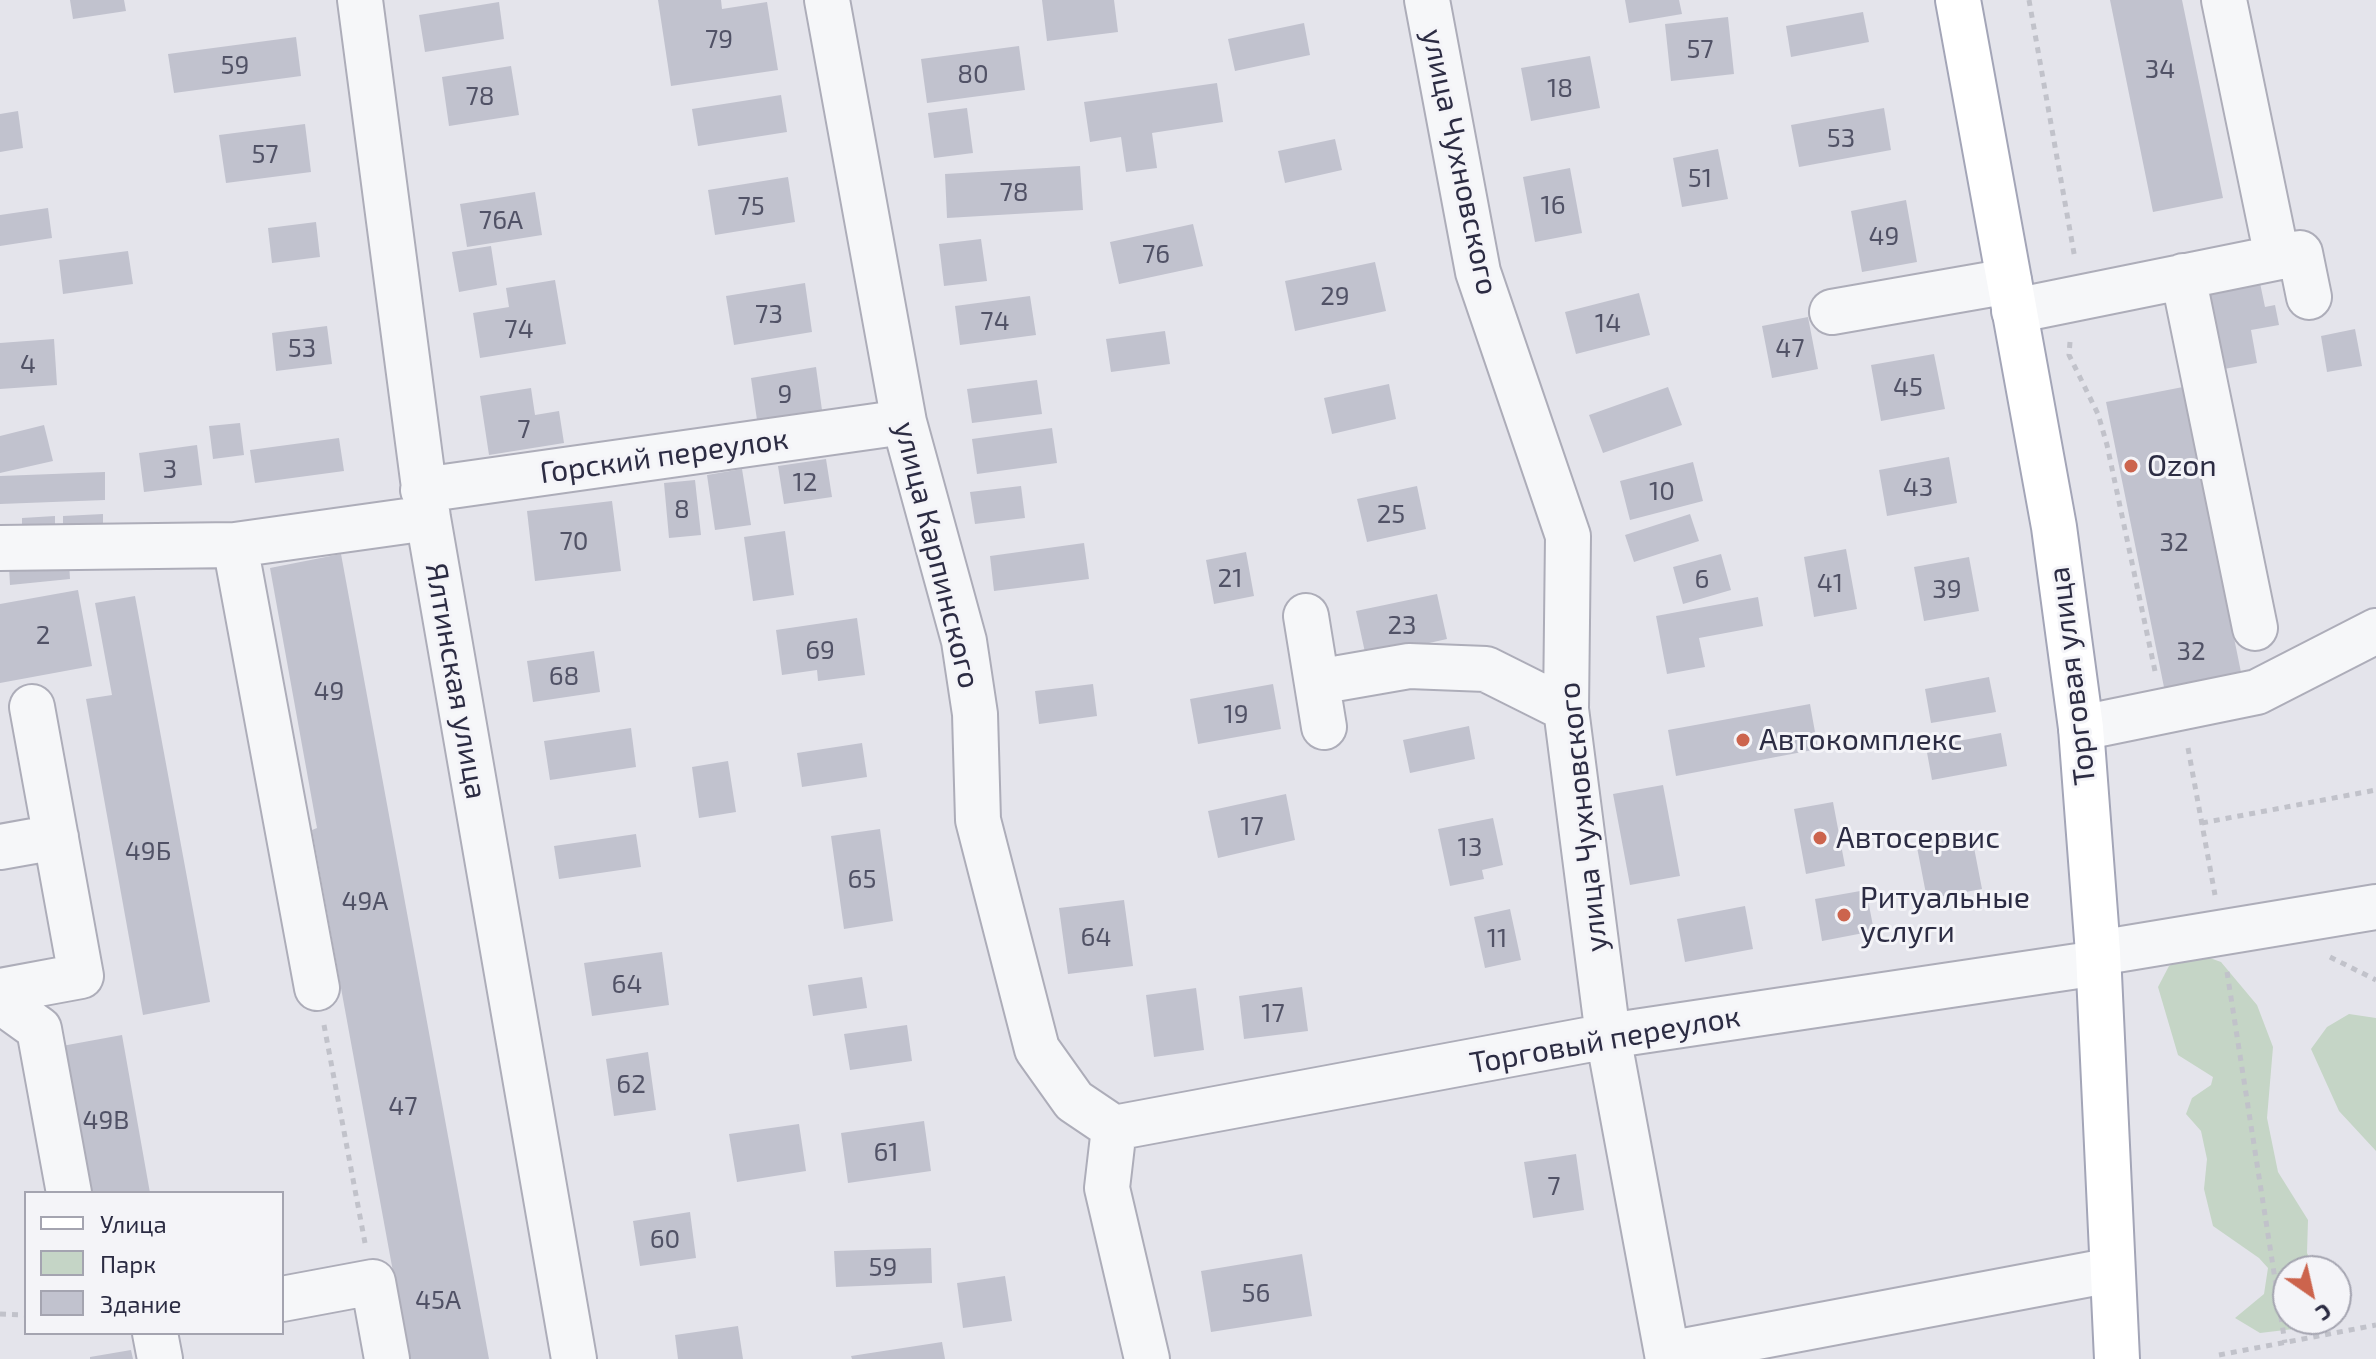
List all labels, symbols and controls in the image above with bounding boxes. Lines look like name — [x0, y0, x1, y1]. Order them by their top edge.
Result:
house number: 79 — [705, 23, 733, 55]
street label: улица Чухновского — [1414, 26, 1506, 298]
house number: 57 — [1686, 33, 1714, 65]
house number: 59 — [221, 49, 249, 81]
house number: 34 — [2145, 53, 2175, 85]
house number: 80 — [957, 58, 989, 90]
house number: 18 — [1547, 72, 1573, 104]
house number: 78 — [465, 80, 495, 112]
house number: 53 — [1827, 122, 1855, 154]
house number: 57 — [251, 138, 279, 170]
house number: 51 — [1688, 162, 1712, 194]
house number: 78 — [999, 176, 1029, 208]
house number: 16 — [1540, 189, 1566, 221]
house number: 75 — [737, 190, 765, 222]
house number: 76А — [479, 204, 523, 236]
house number: 49 — [1869, 220, 1899, 252]
house number: 76 — [1142, 238, 1170, 270]
house number: 29 — [1320, 280, 1350, 312]
house number: 73 — [755, 298, 783, 330]
house number: 74 — [980, 305, 1010, 337]
house number: 14 — [1595, 307, 1621, 339]
house number: 74 — [504, 313, 534, 345]
house number: 53 — [288, 332, 316, 364]
house number: 47 — [1775, 332, 1805, 364]
house number: 4 — [20, 348, 36, 380]
house number: 45 — [1893, 371, 1923, 403]
house number: 9 — [778, 378, 792, 410]
house number: 7 — [517, 413, 531, 445]
street label: улица Карпинского — [886, 418, 988, 692]
street label: Горский переулок — [538, 421, 790, 491]
place label: Ozon — [2147, 448, 2217, 484]
house number: 3 — [163, 453, 177, 485]
marker: Ozon — [2122, 457, 2140, 475]
house number: 12 — [793, 466, 817, 498]
house number: 43 — [1903, 471, 1933, 503]
house number: 10 — [1649, 475, 1675, 507]
house number: 8 — [674, 493, 690, 525]
house number: 25 — [1377, 498, 1405, 530]
house number: 70 — [560, 525, 588, 557]
house number: 32 — [2159, 526, 2189, 558]
street label: Ялтинская улица — [418, 560, 494, 802]
house number: 21 — [1218, 562, 1242, 594]
house number: 6 — [1695, 563, 1709, 595]
street label: Торговая улица — [2041, 565, 2103, 787]
house number: 41 — [1817, 567, 1843, 599]
house number: 39 — [1932, 573, 1962, 605]
house number: 23 — [1387, 609, 1417, 641]
house number: 2 — [36, 619, 50, 651]
house number: 69 — [805, 634, 835, 666]
house number: 32 — [2176, 635, 2206, 667]
house number: 68 — [549, 660, 579, 692]
house number: 49 — [314, 675, 344, 707]
street label: улица Чухновского — [1551, 680, 1615, 954]
house number: 19 — [1223, 698, 1249, 730]
place label: Автокомплекс — [1759, 722, 1962, 758]
marker: Автокомплекс — [1734, 731, 1752, 749]
house number: 17 — [1240, 810, 1264, 842]
place label: Автосервис — [1836, 820, 2000, 856]
marker: Автосервис — [1811, 829, 1829, 847]
house number: 13 — [1458, 831, 1482, 863]
house number: 49Б — [125, 835, 171, 867]
house number: 65 — [848, 863, 876, 895]
place label: Ритуальные услуги — [1860, 880, 2030, 950]
house number: 49А — [341, 885, 389, 917]
marker: Ритуальные услуги — [1835, 906, 1853, 924]
house number: 64 — [1081, 921, 1111, 953]
house number: 11 — [1487, 922, 1507, 954]
house number: 64 — [612, 968, 642, 1000]
house number: 17 — [1261, 997, 1285, 1029]
street label: Торговый переулок — [1467, 998, 1743, 1082]
house number: 62 — [616, 1068, 646, 1100]
house number: 47 — [388, 1090, 418, 1122]
house number: 49В — [83, 1104, 129, 1136]
house number: 61 — [873, 1136, 899, 1168]
house number: 7 — [1547, 1170, 1561, 1202]
legend — [24, 1191, 284, 1335]
text: Улица — [100, 1209, 167, 1238]
house number: 60 — [650, 1223, 680, 1255]
text: Парк — [100, 1249, 156, 1278]
house number: 59 — [869, 1251, 897, 1283]
north arrow — [2272, 1255, 2352, 1335]
house number: 56 — [1242, 1277, 1270, 1309]
house number: 45А — [415, 1284, 461, 1316]
text: Здание — [100, 1289, 182, 1318]
text: С — [2312, 1299, 2337, 1328]

